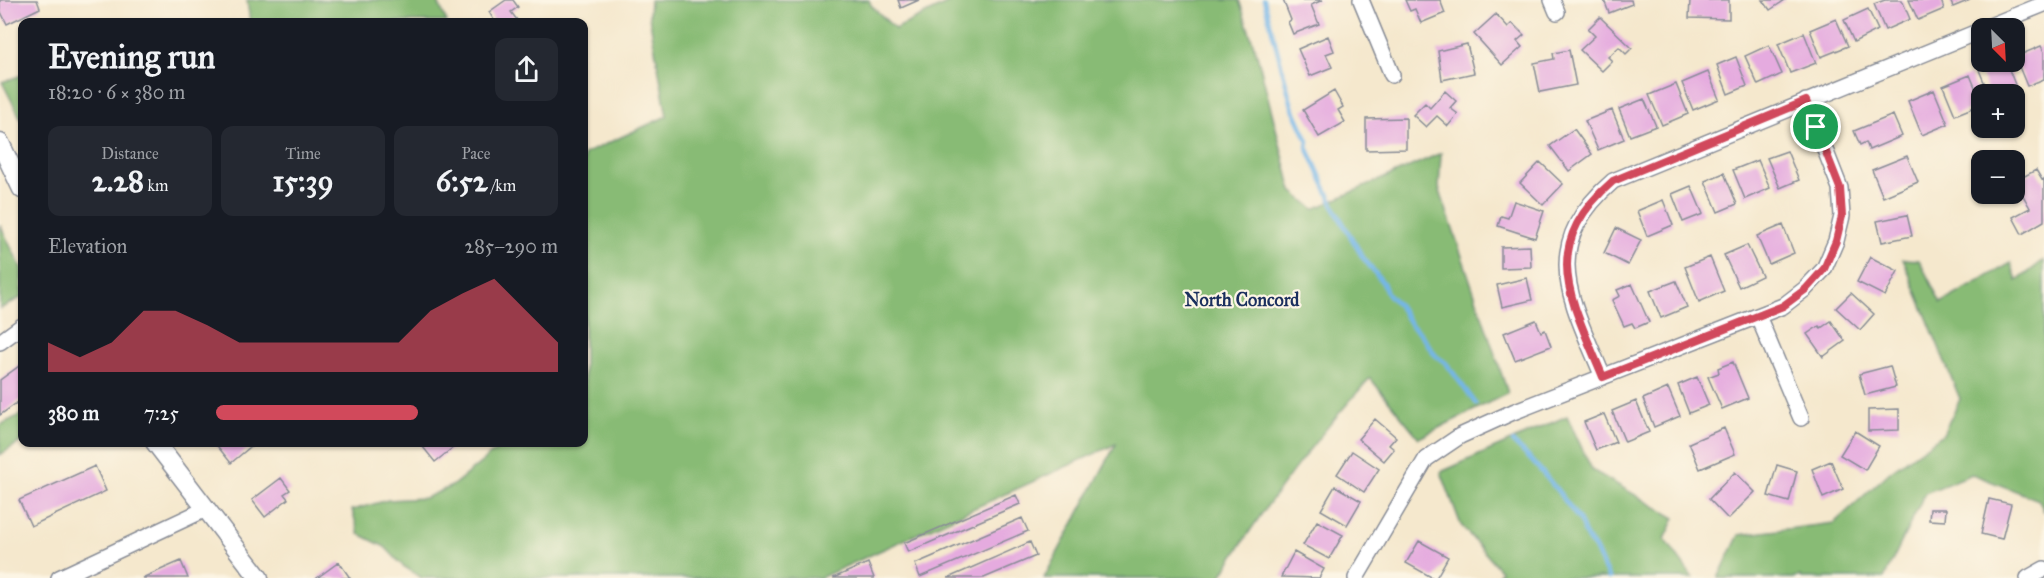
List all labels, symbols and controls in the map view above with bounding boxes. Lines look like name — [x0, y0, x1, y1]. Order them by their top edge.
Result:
north arrow — [1971, 18, 2025, 72]
map controls — [1971, 18, 2025, 204]
text: Evening run — [48, 37, 215, 77]
button: share — [495, 38, 558, 101]
text: 18:20 · 6 × 380 m — [48, 80, 185, 104]
button: + — [1971, 84, 2025, 138]
pin — [1790, 101, 1841, 152]
icon: arrive — [1799, 110, 1832, 143]
text: Distance — [101, 144, 159, 163]
text: Time — [285, 144, 321, 163]
text: Pace — [461, 144, 491, 163]
button: − — [1971, 150, 2025, 204]
text: 2.28 — [92, 163, 144, 199]
text: 15:39 — [272, 163, 334, 199]
text: 6:52 — [436, 163, 488, 199]
text: km — [144, 176, 168, 195]
text: /km — [488, 176, 516, 195]
text: Elevation — [48, 234, 127, 258]
text: 285–290 m — [464, 234, 558, 258]
district label: North Concord — [1185, 289, 1300, 311]
text: 380 m — [48, 401, 99, 425]
text: 7:25 — [144, 401, 179, 425]

